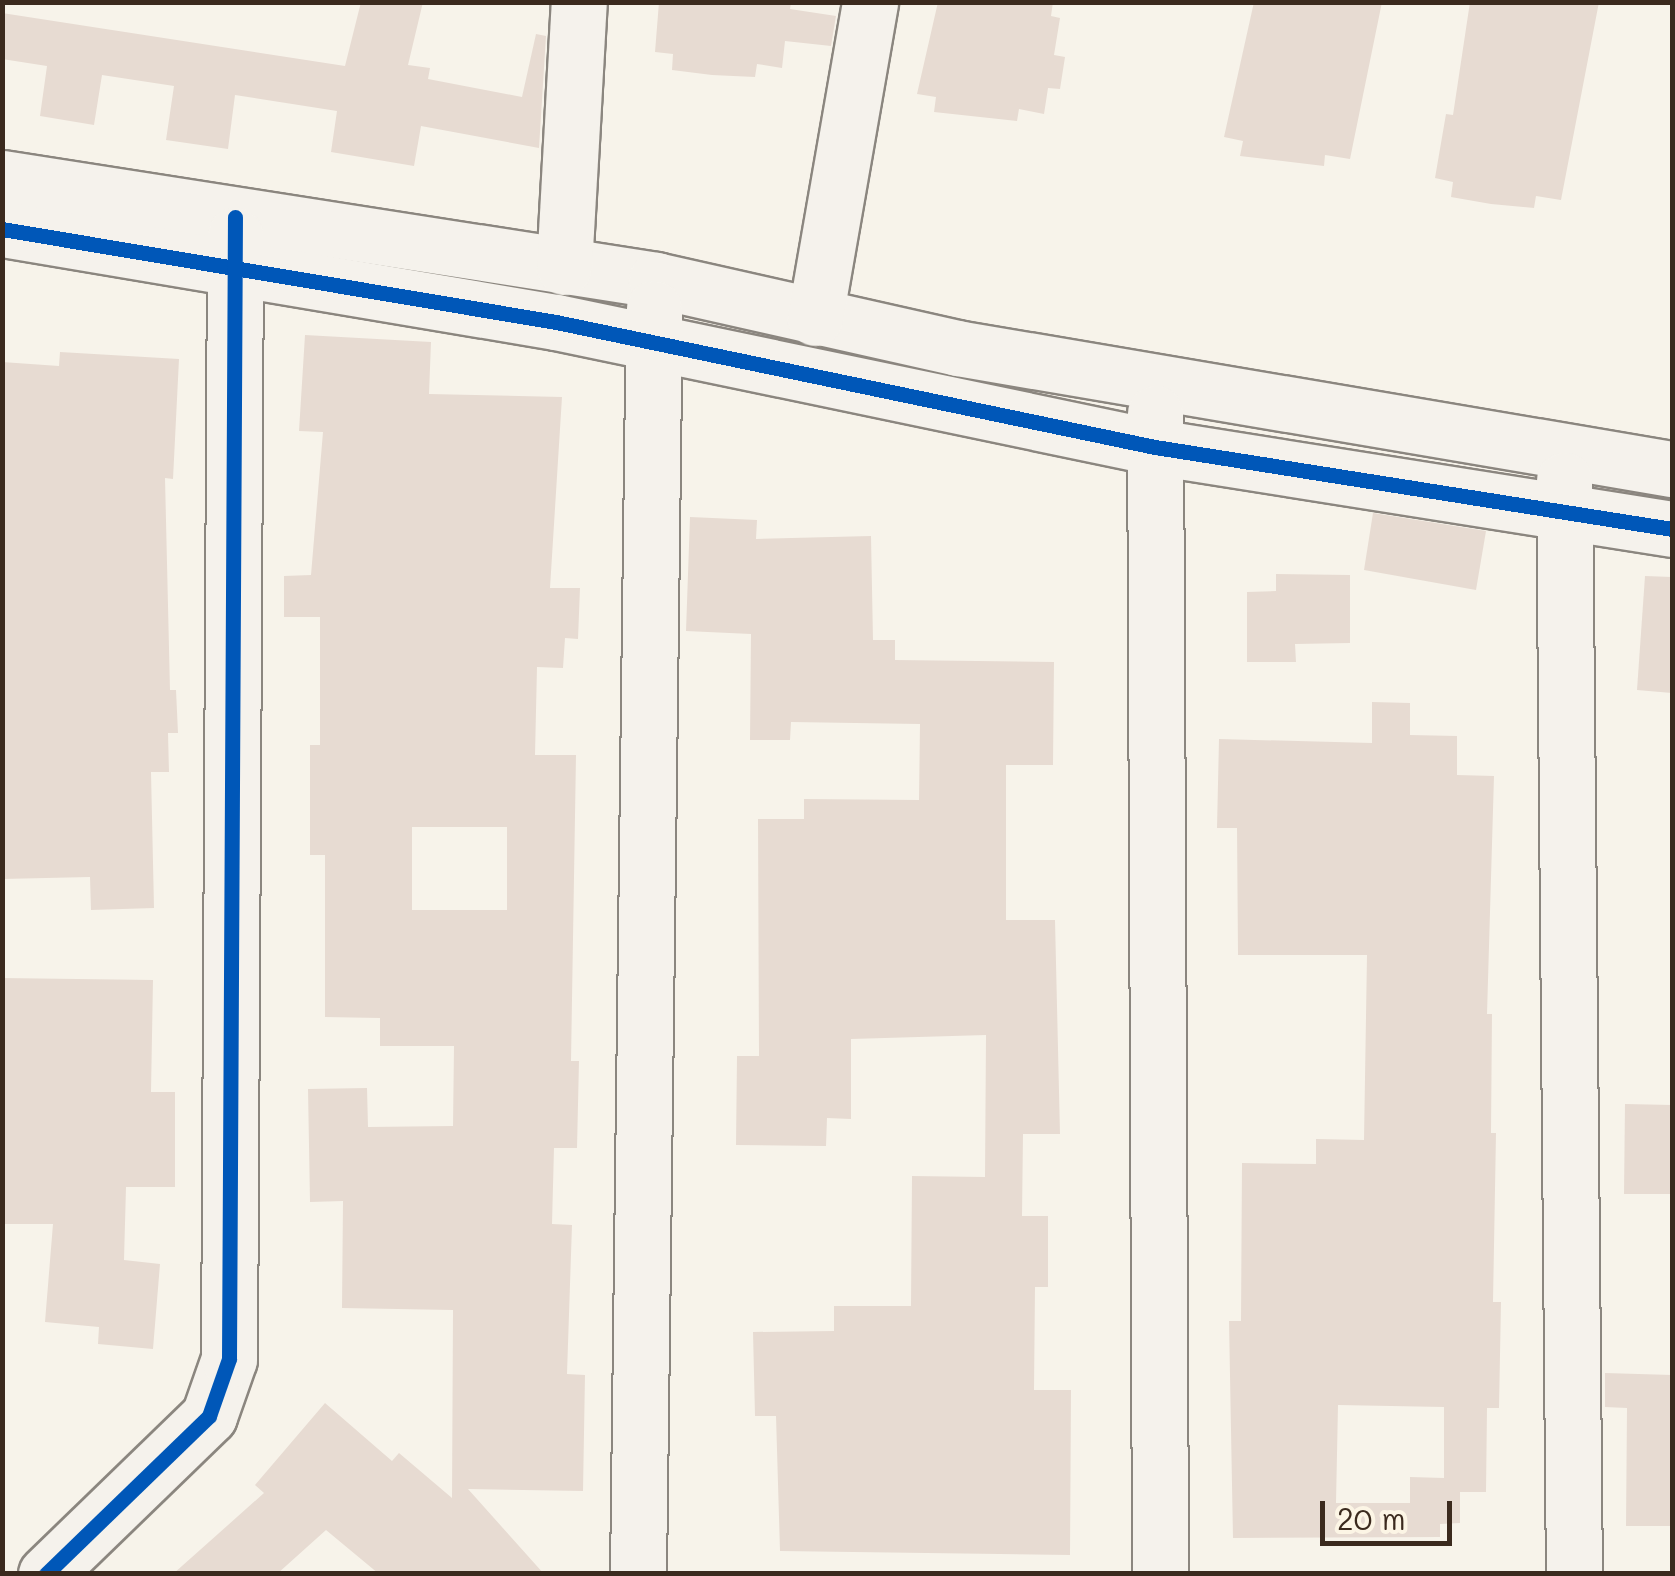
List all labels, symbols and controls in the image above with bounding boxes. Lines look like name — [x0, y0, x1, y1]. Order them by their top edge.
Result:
scale bar — [1325, 1481, 1458, 1543]
text: 20 m — [1337, 1498, 1406, 1538]

